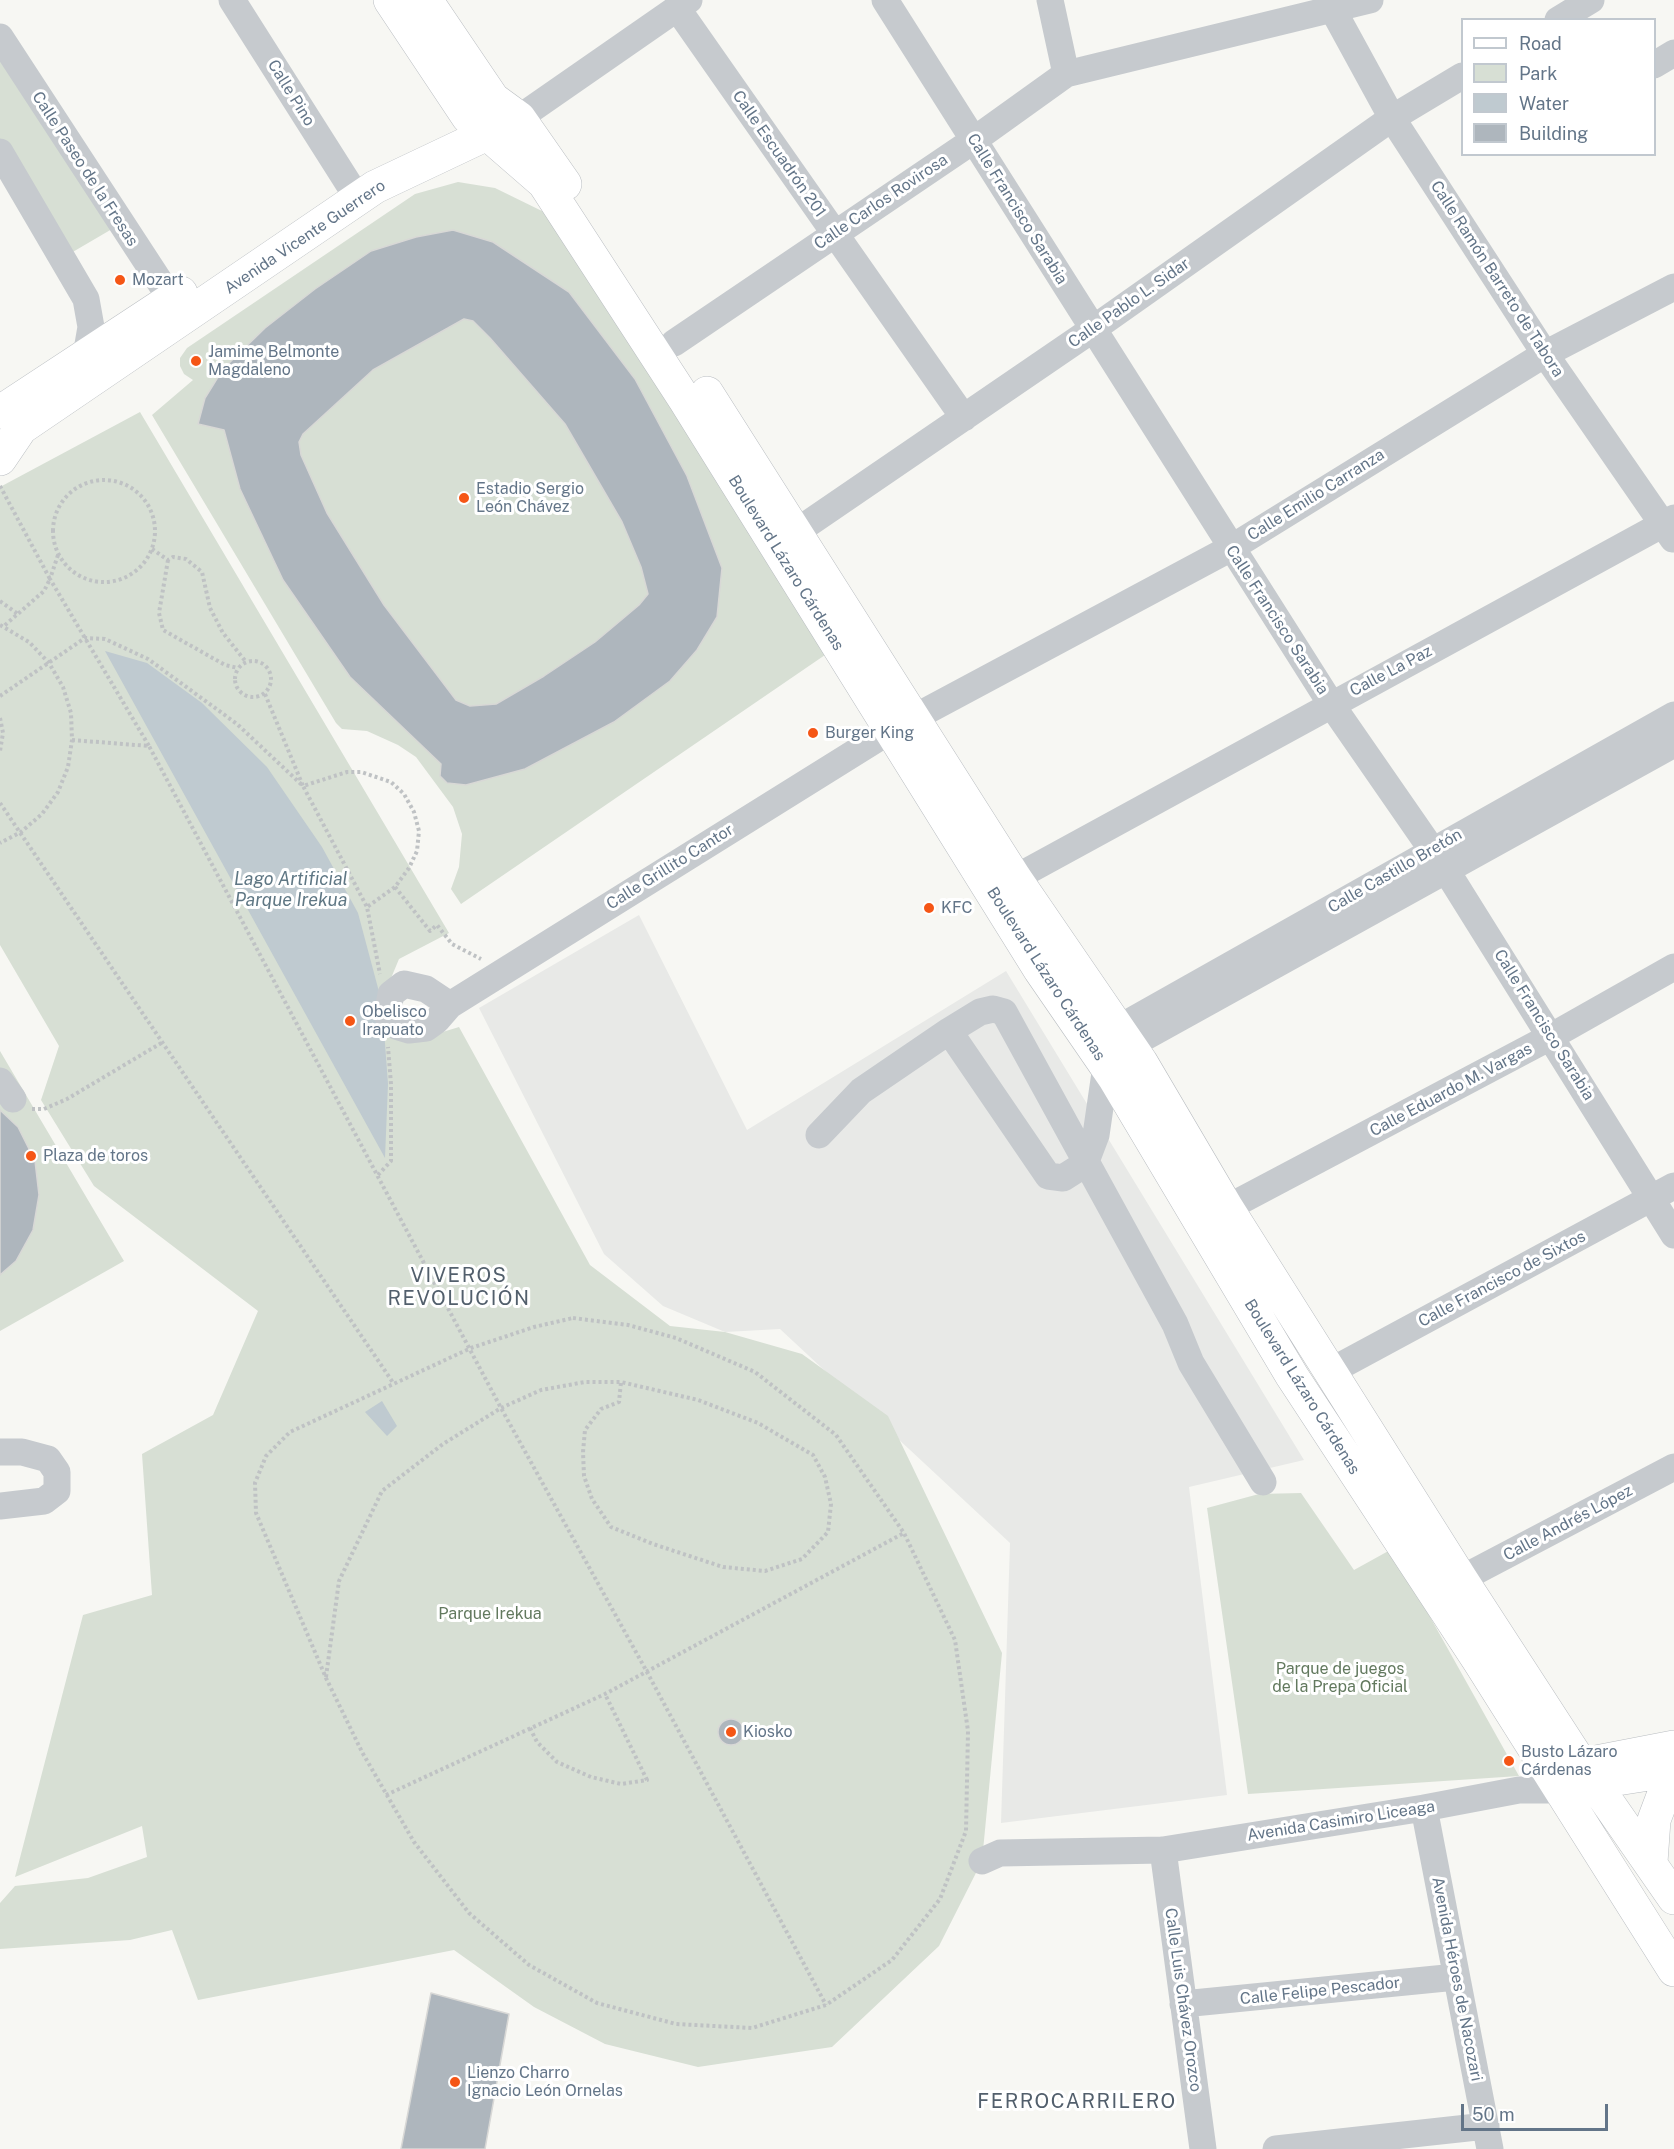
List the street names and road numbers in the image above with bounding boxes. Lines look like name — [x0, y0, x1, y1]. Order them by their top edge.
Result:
street label: Calle Pino — [263, 56, 319, 130]
street label: Calle Escuadrón 201 — [728, 87, 830, 221]
street label: Calle Paseo de la Fresas — [28, 88, 142, 250]
street label: Calle Francisco Sarabia — [963, 130, 1071, 288]
street label: Calle Carlos Rovirosa — [811, 150, 951, 254]
street label: Avenida Vicente Guerrero — [221, 176, 389, 298]
street label: Calle Ramón Barreto de Tabora — [1426, 177, 1568, 381]
street label: Calle Pablo L. Sidar — [1065, 254, 1193, 352]
street label: Calle Emilio Carranza — [1244, 445, 1388, 545]
street label: Boulevard Lázaro Cárdenas — [724, 472, 848, 654]
street label: Calle Francisco Sarabia — [1222, 542, 1332, 698]
street label: Calle La Paz — [1347, 641, 1435, 701]
street label: Calle Grillito Cantor — [603, 820, 737, 914]
street label: Calle Castillo Bretón — [1325, 825, 1465, 917]
street label: Boulevard Lázaro Cárdenas — [983, 884, 1109, 1064]
street label: Calle Francisco Sarabia — [1490, 946, 1598, 1104]
street label: Calle Eduardo M. Vargas — [1367, 1039, 1535, 1141]
street label: Calle Francisco de Sixtos — [1415, 1227, 1589, 1331]
street label: Boulevard Lázaro Cárdenas — [1240, 1296, 1364, 1478]
street label: Calle Andrés López — [1500, 1481, 1636, 1565]
street label: Avenida Casimiro Liceaga — [1246, 1797, 1436, 1845]
street label: Avenida Héroes de Nacozari — [1428, 1875, 1486, 2083]
street label: Calle Luis Chávez Orozco — [1161, 1907, 1205, 2093]
street label: Calle Felipe Pescador — [1239, 1973, 1401, 2009]

